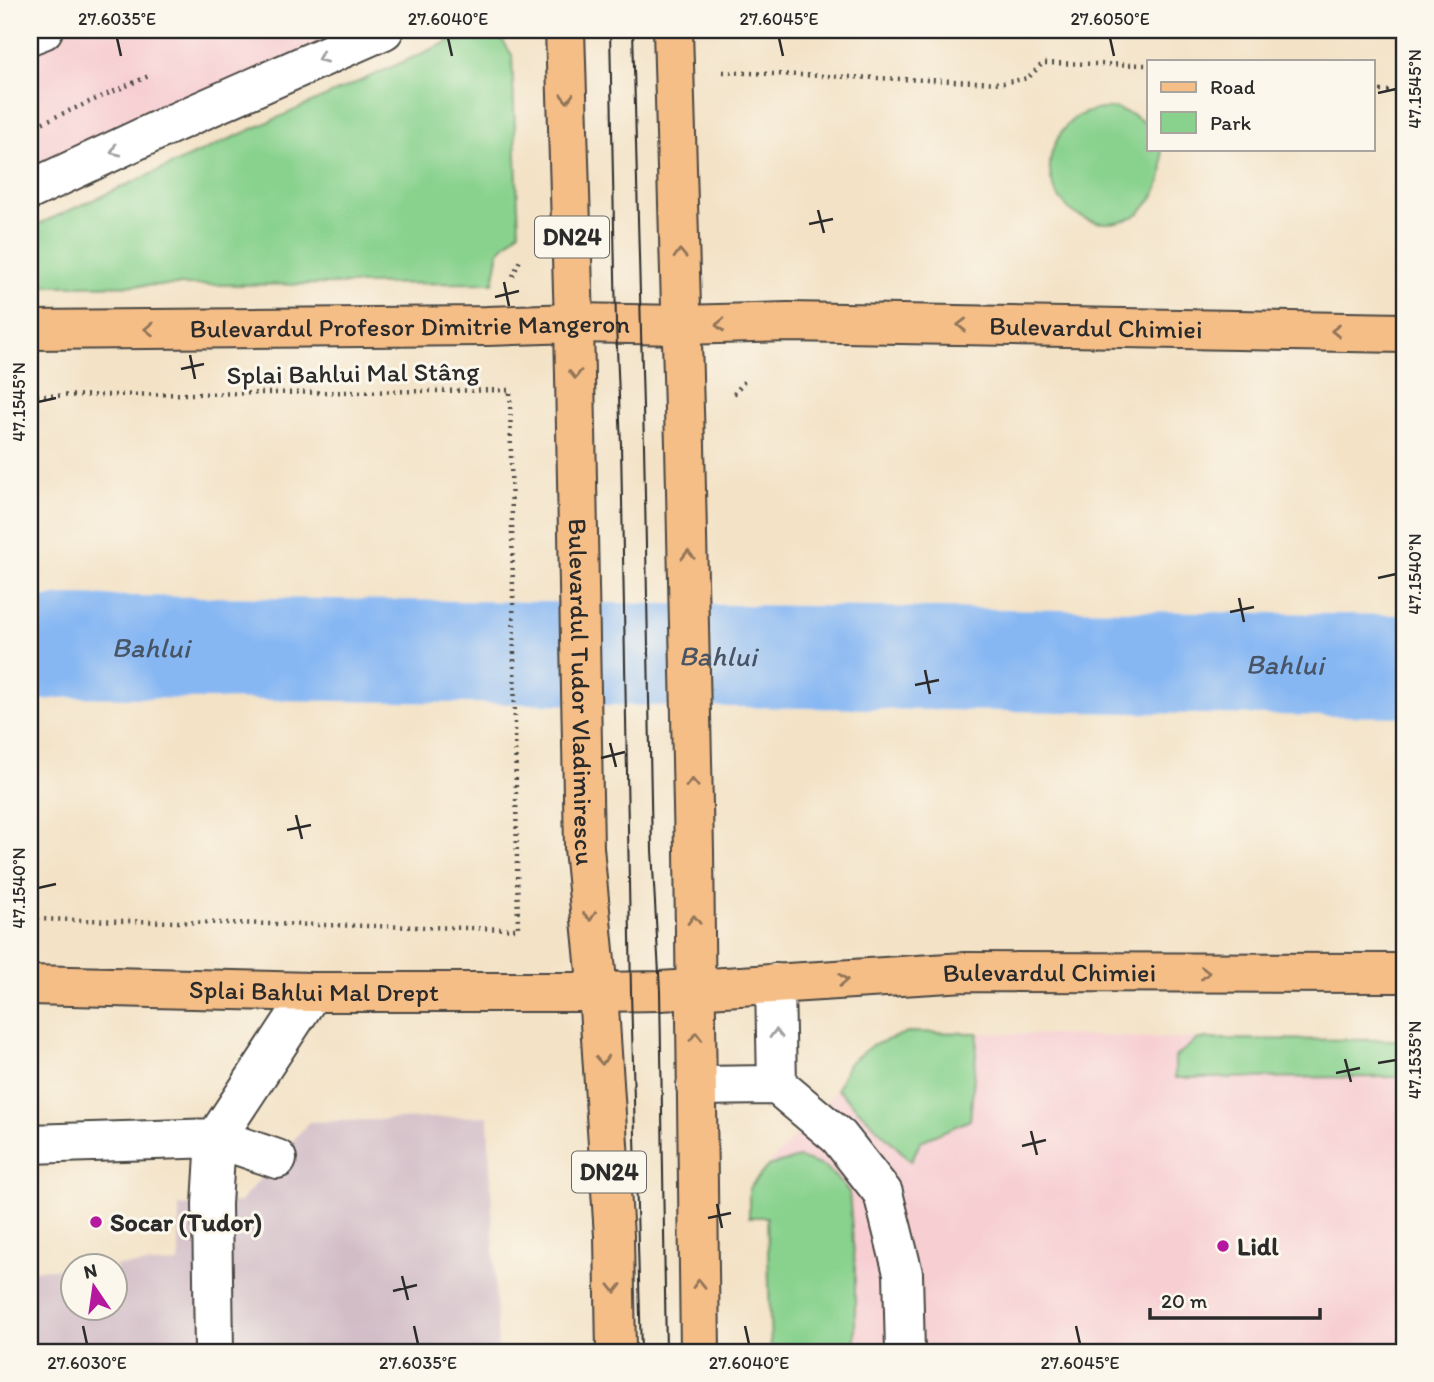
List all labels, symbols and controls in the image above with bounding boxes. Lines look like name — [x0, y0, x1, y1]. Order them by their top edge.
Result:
text: 27.6035°E — [78, 8, 156, 30]
text: 27.6040°E — [408, 8, 488, 30]
text: 27.6045°E — [740, 8, 819, 30]
text: 27.6050°E — [1070, 8, 1150, 30]
text: 47.1545°N — [1404, 49, 1426, 129]
one-way arrow — [317, 50, 329, 64]
legend — [1147, 60, 1374, 150]
text: Road — [1210, 74, 1256, 99]
one-way arrow — [560, 93, 575, 104]
text: Park — [1210, 110, 1252, 135]
one-way arrow — [109, 142, 122, 156]
road number: DN24 — [535, 216, 609, 258]
one-way arrow — [672, 249, 688, 259]
street label: Bulevardul Profesor Dimitrie Mangeron — [190, 307, 631, 345]
street label: Bulevardul Chimiei — [989, 310, 1203, 345]
one-way arrow — [714, 317, 725, 332]
one-way arrow — [956, 317, 966, 333]
one-way arrow — [144, 321, 154, 337]
one-way arrow — [1330, 324, 1341, 339]
street label: Splai Bahlui Mal Stâng — [226, 355, 480, 391]
text: 47.1545°N — [8, 362, 30, 442]
one-way arrow — [567, 370, 583, 380]
street label: Bulevardul Tudor Vladimirescu — [562, 518, 602, 867]
text: 47.1540°N — [1404, 533, 1426, 615]
one-way arrow — [680, 549, 695, 560]
water label: Bahlui — [111, 630, 193, 665]
water label: Bahlui — [678, 638, 760, 673]
water label: Bahlui — [1245, 647, 1327, 682]
one-way arrow — [684, 777, 700, 787]
text: 47.1540°N — [8, 847, 30, 929]
one-way arrow — [582, 911, 597, 922]
one-way arrow — [687, 914, 702, 925]
street label: Bulevardul Chimiei — [942, 956, 1156, 989]
one-way arrow — [1200, 965, 1211, 981]
street label: Splai Bahlui Mal Drept — [189, 973, 439, 1008]
one-way arrow — [838, 973, 849, 988]
text: 47.1535°N — [1404, 1021, 1426, 1099]
one-way arrow — [768, 1028, 784, 1039]
one-way arrow — [688, 1031, 704, 1042]
one-way arrow — [594, 1055, 609, 1066]
road number: DN24 — [572, 1152, 646, 1192]
place label: Socar (Tudor) — [110, 1206, 262, 1238]
marker: Socar (Tudor) — [88, 1214, 104, 1230]
place label: Lidl — [1237, 1230, 1279, 1262]
marker: Lidl — [1215, 1238, 1231, 1254]
north arrow — [60, 1252, 130, 1322]
text: N — [81, 1258, 99, 1284]
scale bar — [1150, 1277, 1320, 1321]
one-way arrow — [691, 1278, 707, 1289]
one-way arrow — [607, 1283, 623, 1293]
text: 20 m — [1161, 1288, 1208, 1313]
text: 27.6030°E — [47, 1352, 127, 1374]
text: 27.6035°E — [379, 1352, 457, 1374]
text: 27.6040°E — [709, 1352, 789, 1374]
text: 27.6045°E — [1041, 1352, 1120, 1374]

